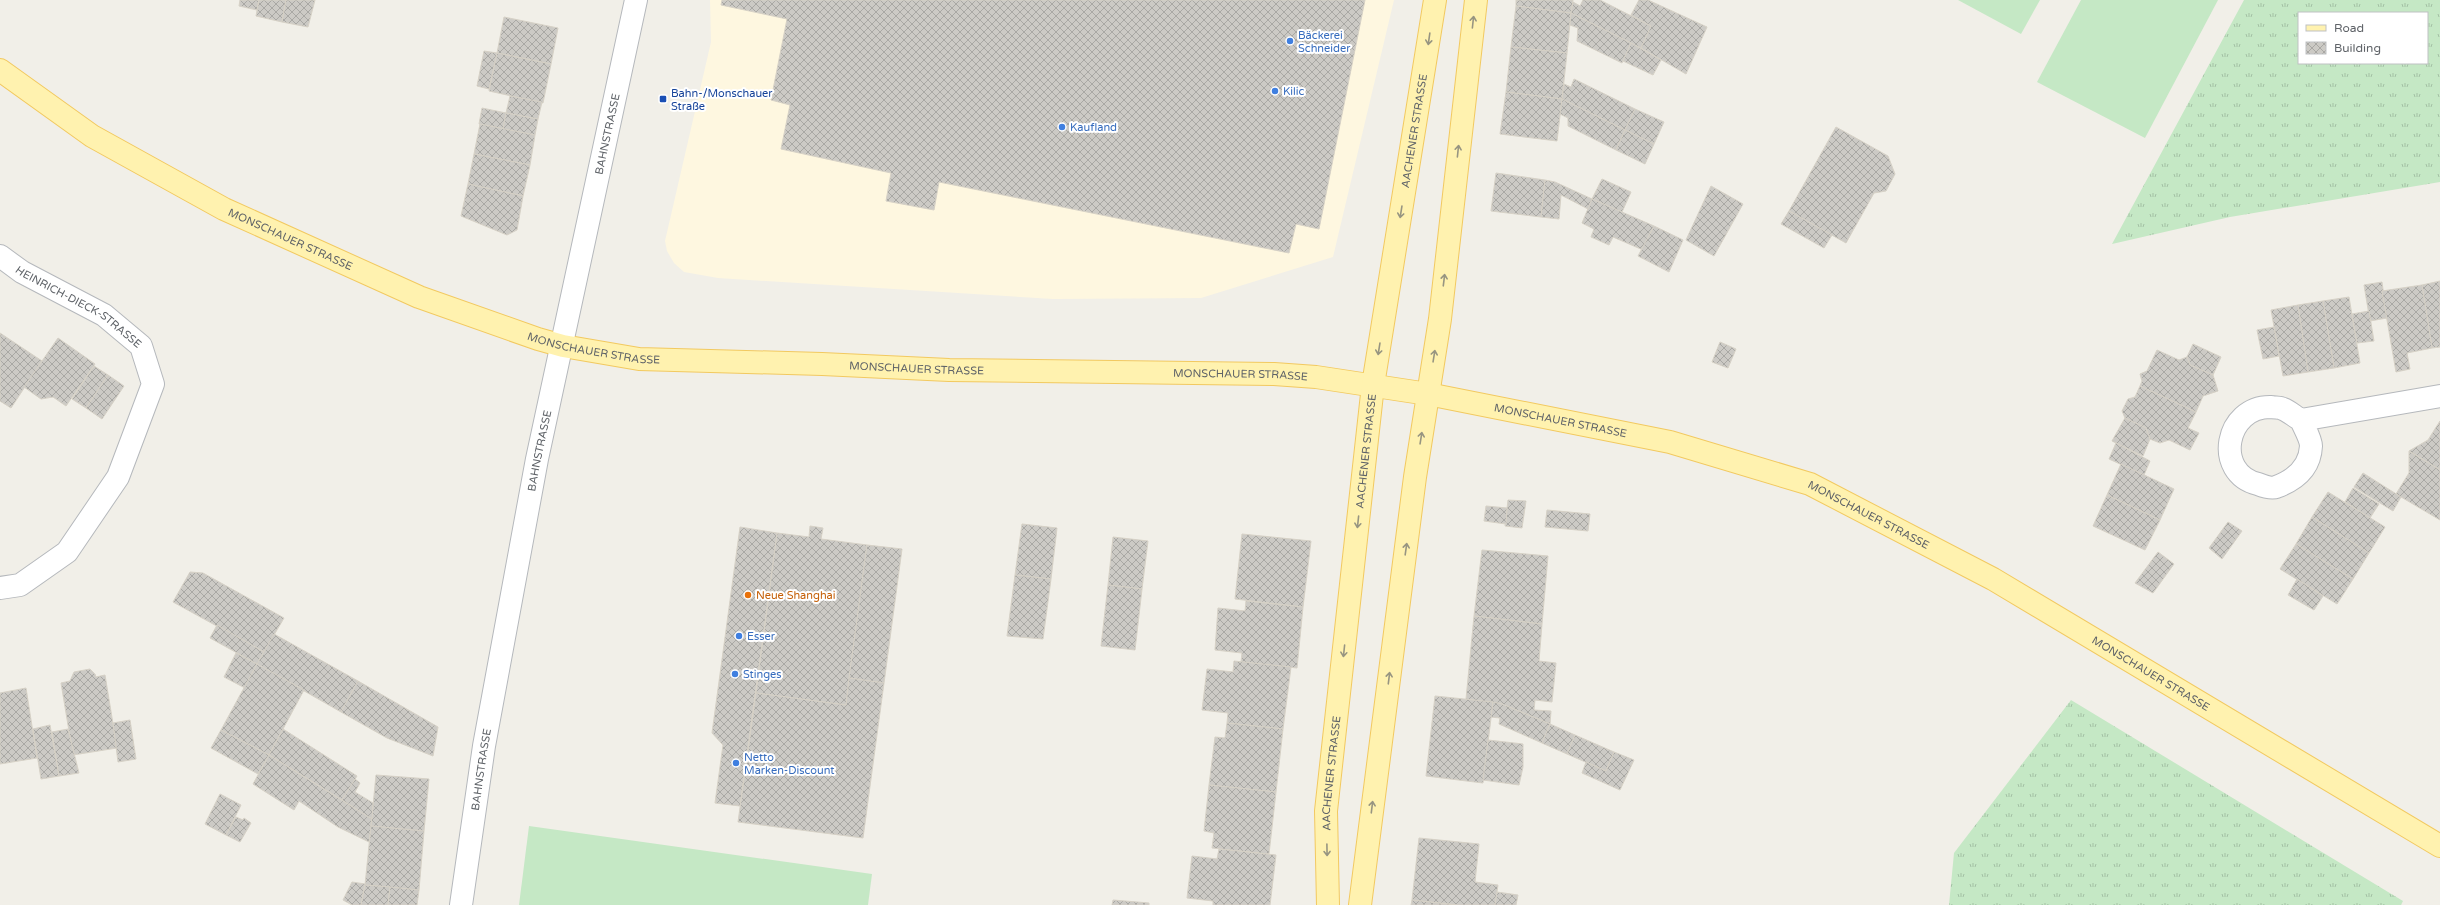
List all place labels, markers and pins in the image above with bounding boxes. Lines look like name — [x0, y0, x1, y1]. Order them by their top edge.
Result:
place label: Bäckerei Schneider — [1298, 29, 1351, 55]
marker: Bäckerei Schneider — [1285, 36, 1295, 46]
place label: Kilic — [1283, 85, 1305, 98]
marker: Kilic — [1270, 86, 1280, 96]
place label: Bahn-/Monschauer Straße — [671, 87, 773, 113]
marker: Bahn-/Monschauer Straße — [658, 94, 668, 104]
place label: Kaufland — [1070, 121, 1117, 134]
marker: Kaufland — [1057, 122, 1067, 132]
place label: Neue Shanghai — [756, 589, 836, 602]
marker: Neue Shanghai — [743, 590, 753, 600]
place label: Esser — [747, 630, 776, 643]
marker: Esser — [734, 631, 744, 641]
place label: Stinges — [743, 668, 782, 681]
marker: Stinges — [730, 669, 740, 679]
place label: Netto Marken-Discount — [744, 751, 834, 777]
marker: Netto Marken-Discount — [731, 758, 741, 768]

